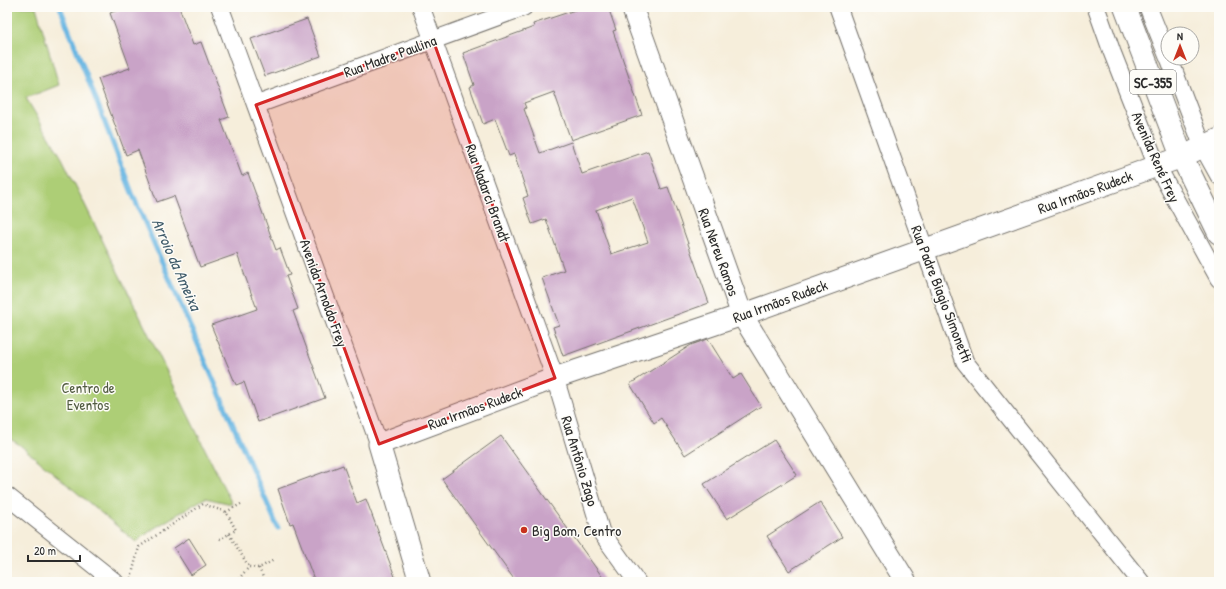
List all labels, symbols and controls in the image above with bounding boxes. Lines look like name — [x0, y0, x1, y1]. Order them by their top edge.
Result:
north arrow — [1160, 26, 1200, 66]
street label: Rua Madre Paulina — [341, 29, 439, 82]
text: N — [1177, 29, 1183, 43]
road number: SC-355 — [1130, 70, 1176, 94]
street label: Avenida René Frey — [1127, 108, 1185, 206]
street label: Rua Nadarci Brandt — [460, 141, 516, 246]
street label: Rua Irmãos Rudeck — [1035, 165, 1135, 219]
street label: Rua Nereu Ramos — [693, 205, 745, 299]
water label: Arroio da Ameixa — [147, 215, 208, 315]
street label: Rua Padre Biagio Simonetti — [906, 222, 978, 366]
street label: Avenida Arnoldo Frey — [295, 236, 353, 350]
street label: Rua Irmãos Rudeck — [730, 274, 830, 328]
park label: Centro de Eventos — [61, 377, 115, 415]
street label: Rua Irmãos Rudeck — [425, 381, 525, 435]
street label: Rua Antônio Zago — [556, 413, 604, 509]
place label: Big Bom, Centro — [532, 520, 621, 541]
marker: Big Bom, Centro — [519, 525, 529, 535]
scale bar — [28, 537, 80, 563]
text: 20 m — [34, 542, 56, 559]

